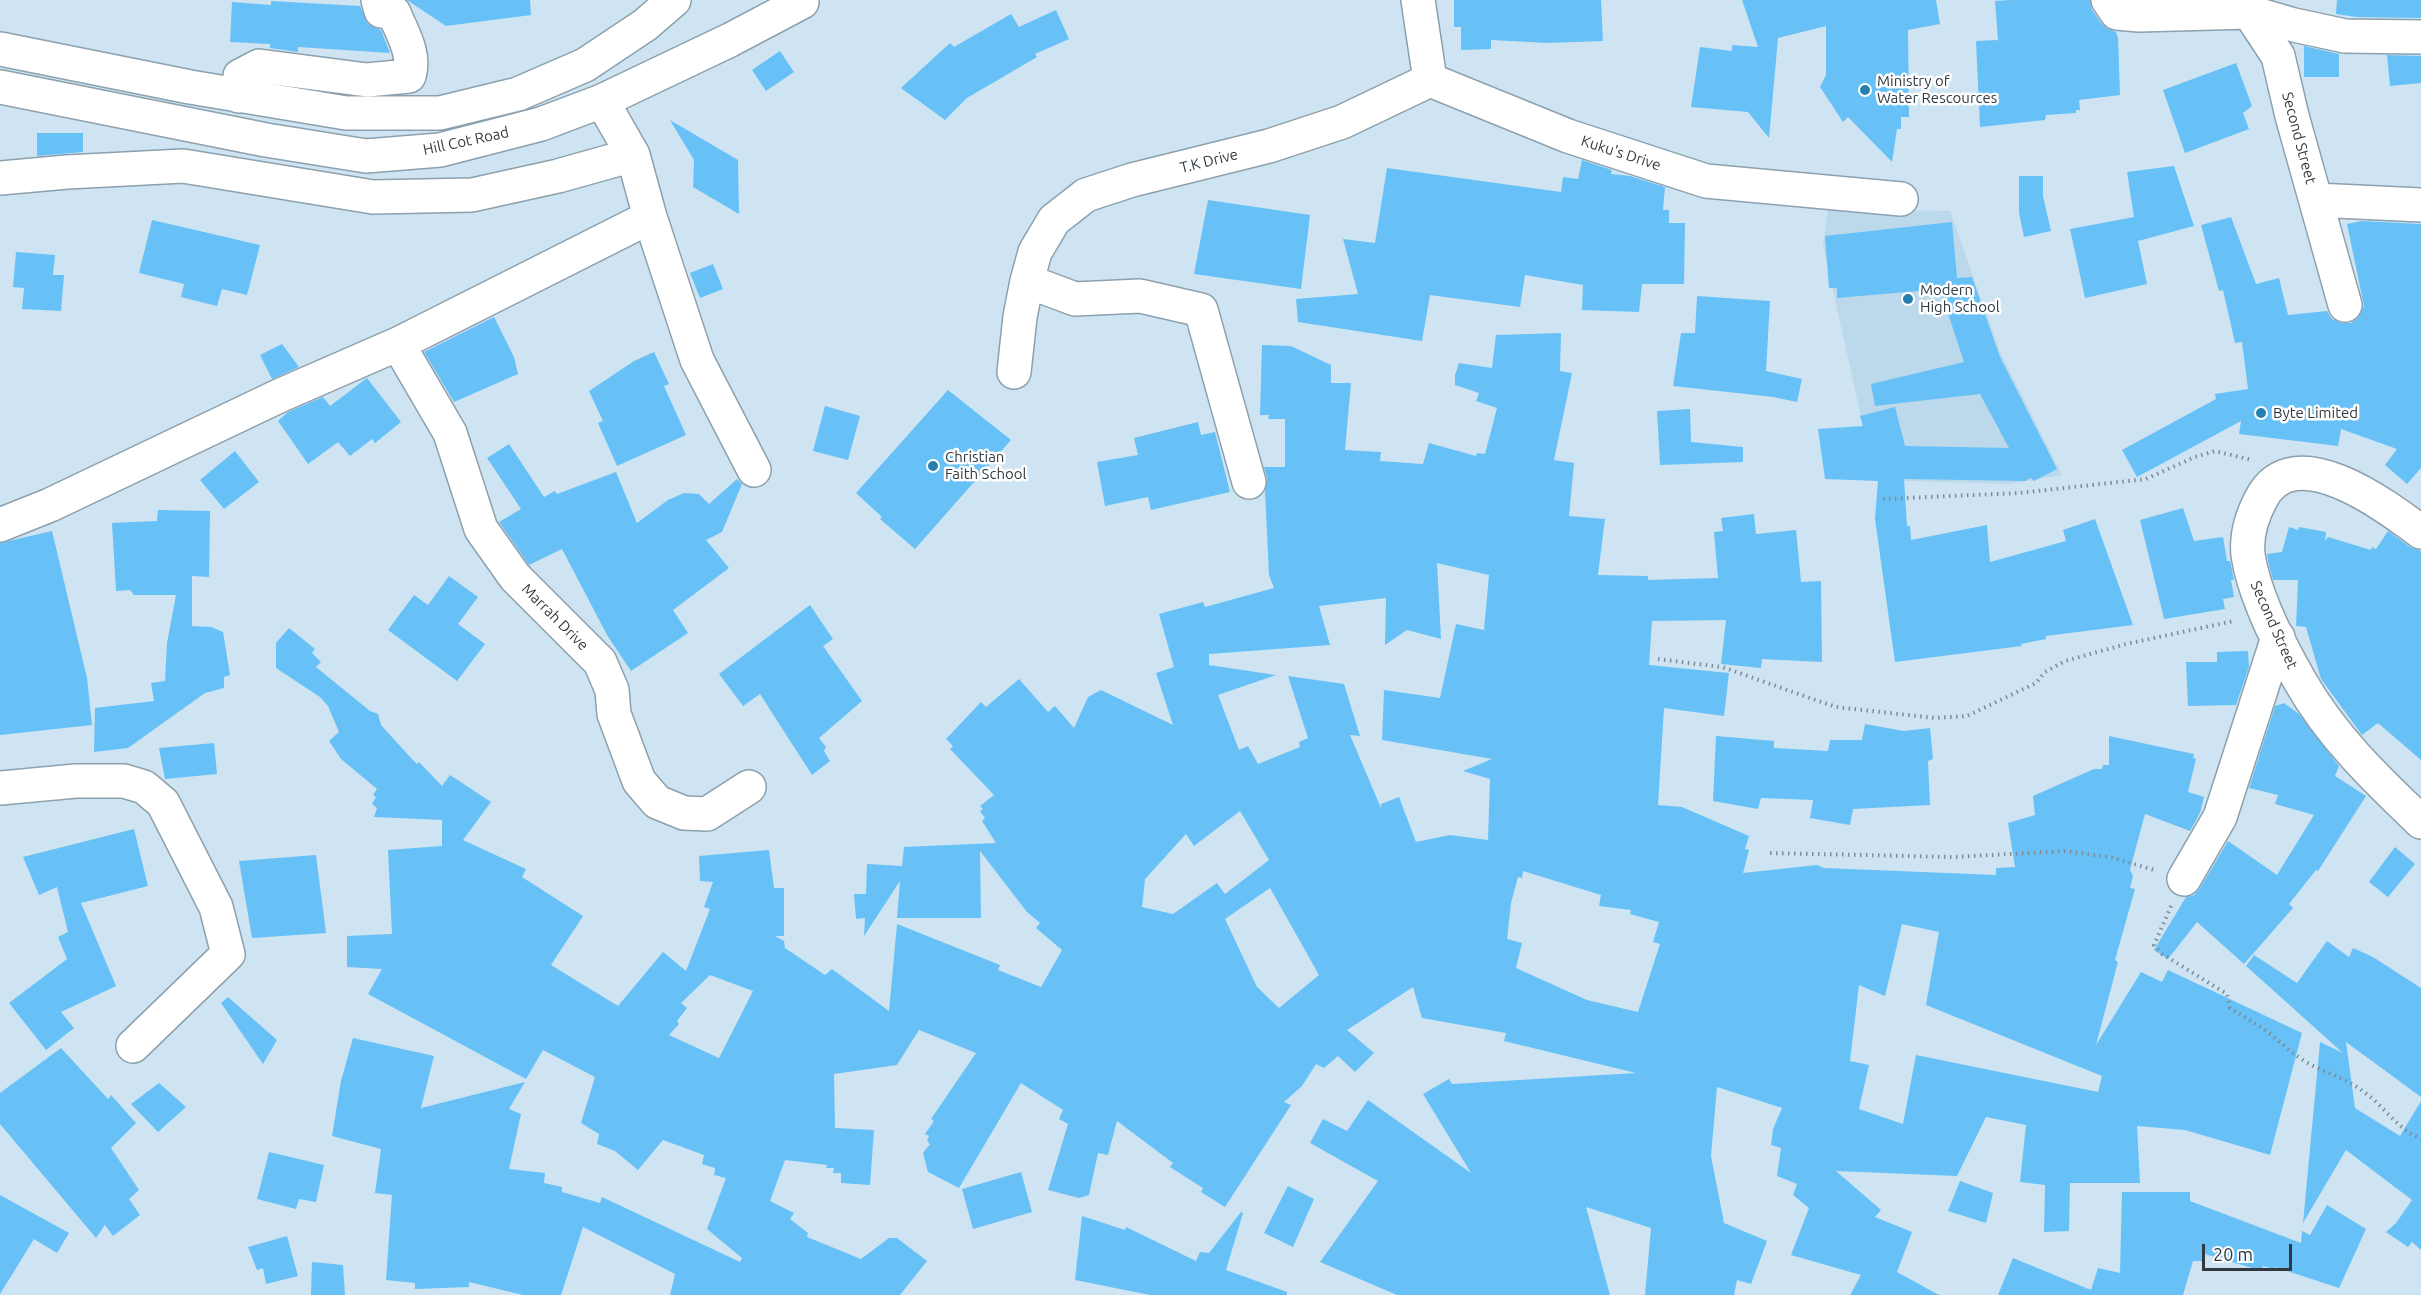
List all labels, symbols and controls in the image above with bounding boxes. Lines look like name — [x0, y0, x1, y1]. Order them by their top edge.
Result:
place label: Ministry of Water Rescources — [1877, 72, 1997, 107]
marker: Ministry of Water Rescources — [1858, 83, 1872, 97]
street label: Second Street — [2278, 90, 2320, 186]
street label: Hill Cot Road — [421, 123, 511, 159]
street label: Kuku's Drive — [1579, 132, 1663, 174]
street label: T.K Drive — [1178, 145, 1240, 177]
place label: Modern High School — [1920, 281, 2000, 316]
marker: Modern High School — [1901, 292, 1915, 306]
place label: Byte Limited — [2273, 404, 2358, 422]
marker: Byte Limited — [2254, 406, 2268, 420]
place label: Christian Faith School — [945, 448, 1026, 483]
marker: Christian Faith School — [926, 459, 940, 473]
street label: Second Street — [2247, 578, 2301, 672]
street label: Marrah Drive — [518, 580, 592, 654]
scale bar — [2205, 1232, 2295, 1270]
text: 20 m — [2213, 1244, 2253, 1264]

